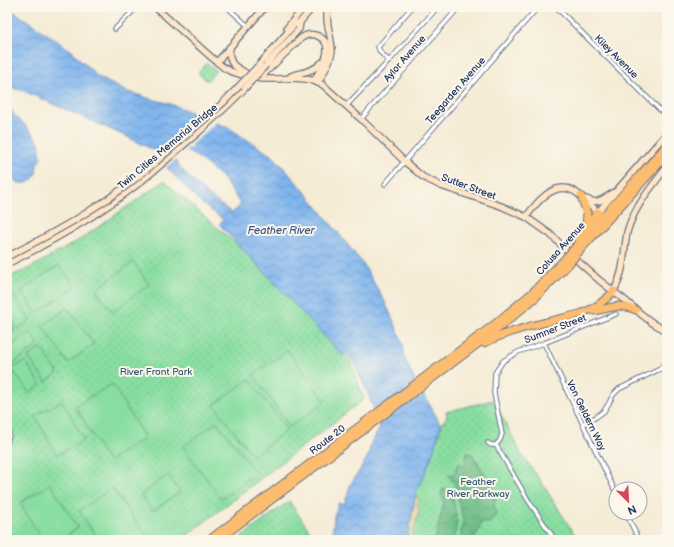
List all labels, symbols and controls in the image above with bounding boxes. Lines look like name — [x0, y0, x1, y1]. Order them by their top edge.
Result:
street label: Kiley Avenue — [592, 32, 641, 81]
street label: Aylor Avenue — [381, 33, 428, 85]
street label: Teegarden Avenue — [423, 55, 488, 127]
street label: Twin Cities Memorial Bridge — [115, 102, 220, 192]
street label: Sutter Street — [440, 172, 497, 202]
street label: Colusa Avenue — [534, 220, 588, 278]
water label: Feather River — [247, 224, 316, 237]
street label: Sumner Street — [523, 312, 588, 346]
park label: River Front Park — [120, 366, 192, 378]
street label: Von Geldern Way — [564, 378, 609, 453]
street label: Route 20 — [307, 422, 348, 457]
park label: Feather River Parkway — [447, 476, 510, 500]
north arrow — [608, 481, 648, 521]
text: N — [625, 502, 638, 517]

